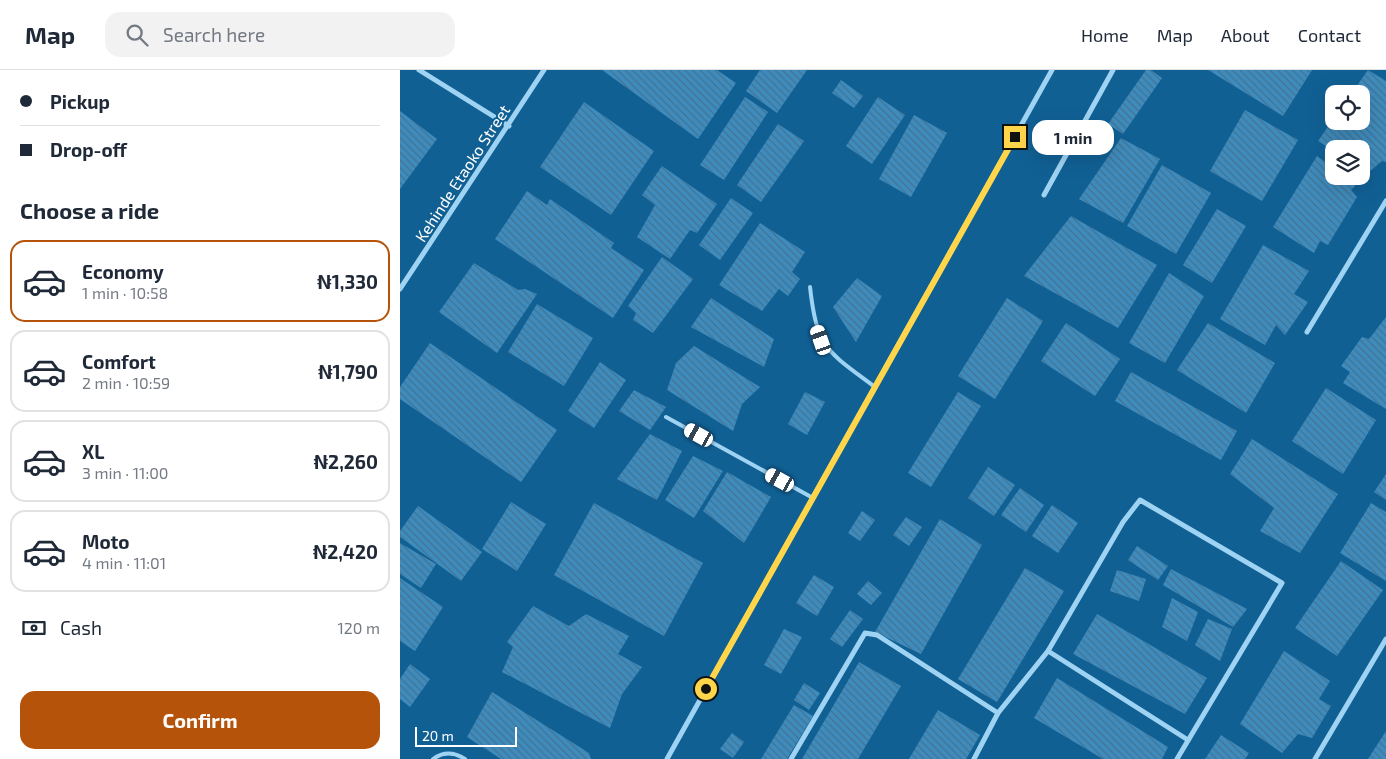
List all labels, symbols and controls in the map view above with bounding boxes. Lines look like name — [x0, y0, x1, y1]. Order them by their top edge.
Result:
search box — [105, 12, 455, 57]
text: Map — [25, 20, 75, 49]
icon: search — [123, 21, 151, 49]
text: Search here — [163, 23, 265, 46]
text: Home — [1081, 24, 1129, 46]
text: Map — [1157, 24, 1193, 46]
text: About — [1221, 24, 1270, 46]
text: Contact — [1298, 24, 1361, 46]
map controls — [1325, 85, 1370, 185]
button: locate — [1325, 85, 1370, 130]
text: Pickup — [50, 90, 110, 113]
street label: Kehinde Etaoko Street — [411, 101, 513, 245]
callout: 1 min — [1032, 120, 1115, 154]
route end — [1004, 126, 1026, 148]
text: 1 min — [1054, 128, 1092, 147]
text: Drop-off — [50, 138, 127, 161]
button: layers — [1325, 140, 1370, 185]
text: Choose a ride — [20, 197, 159, 223]
icon: car — [22, 259, 67, 304]
text: Economy — [82, 260, 164, 283]
text: ₦1,330 — [317, 270, 378, 293]
text: 1 min · 10:58 — [82, 283, 168, 302]
car — [809, 323, 832, 357]
icon: car — [22, 349, 67, 394]
text: Comfort — [82, 350, 156, 373]
text: ₦1,790 — [318, 360, 378, 383]
text: 2 min · 10:59 — [82, 373, 170, 392]
car — [682, 421, 715, 449]
icon: car — [22, 439, 67, 484]
text: XL — [82, 440, 104, 463]
text: ₦2,260 — [313, 450, 378, 473]
text: 3 min · 11:00 — [82, 463, 168, 482]
car — [763, 466, 796, 494]
icon: car — [22, 529, 67, 574]
text: Moto — [82, 530, 130, 553]
text: ₦2,420 — [313, 540, 378, 563]
text: 4 min · 11:01 — [82, 553, 166, 572]
icon: cash — [20, 614, 48, 642]
text: Cash — [60, 616, 102, 639]
text: 120 m — [337, 618, 380, 637]
route start — [695, 678, 717, 700]
button: Confirm — [20, 691, 380, 749]
scale bar — [415, 724, 518, 747]
text: 20 m — [422, 727, 454, 744]

